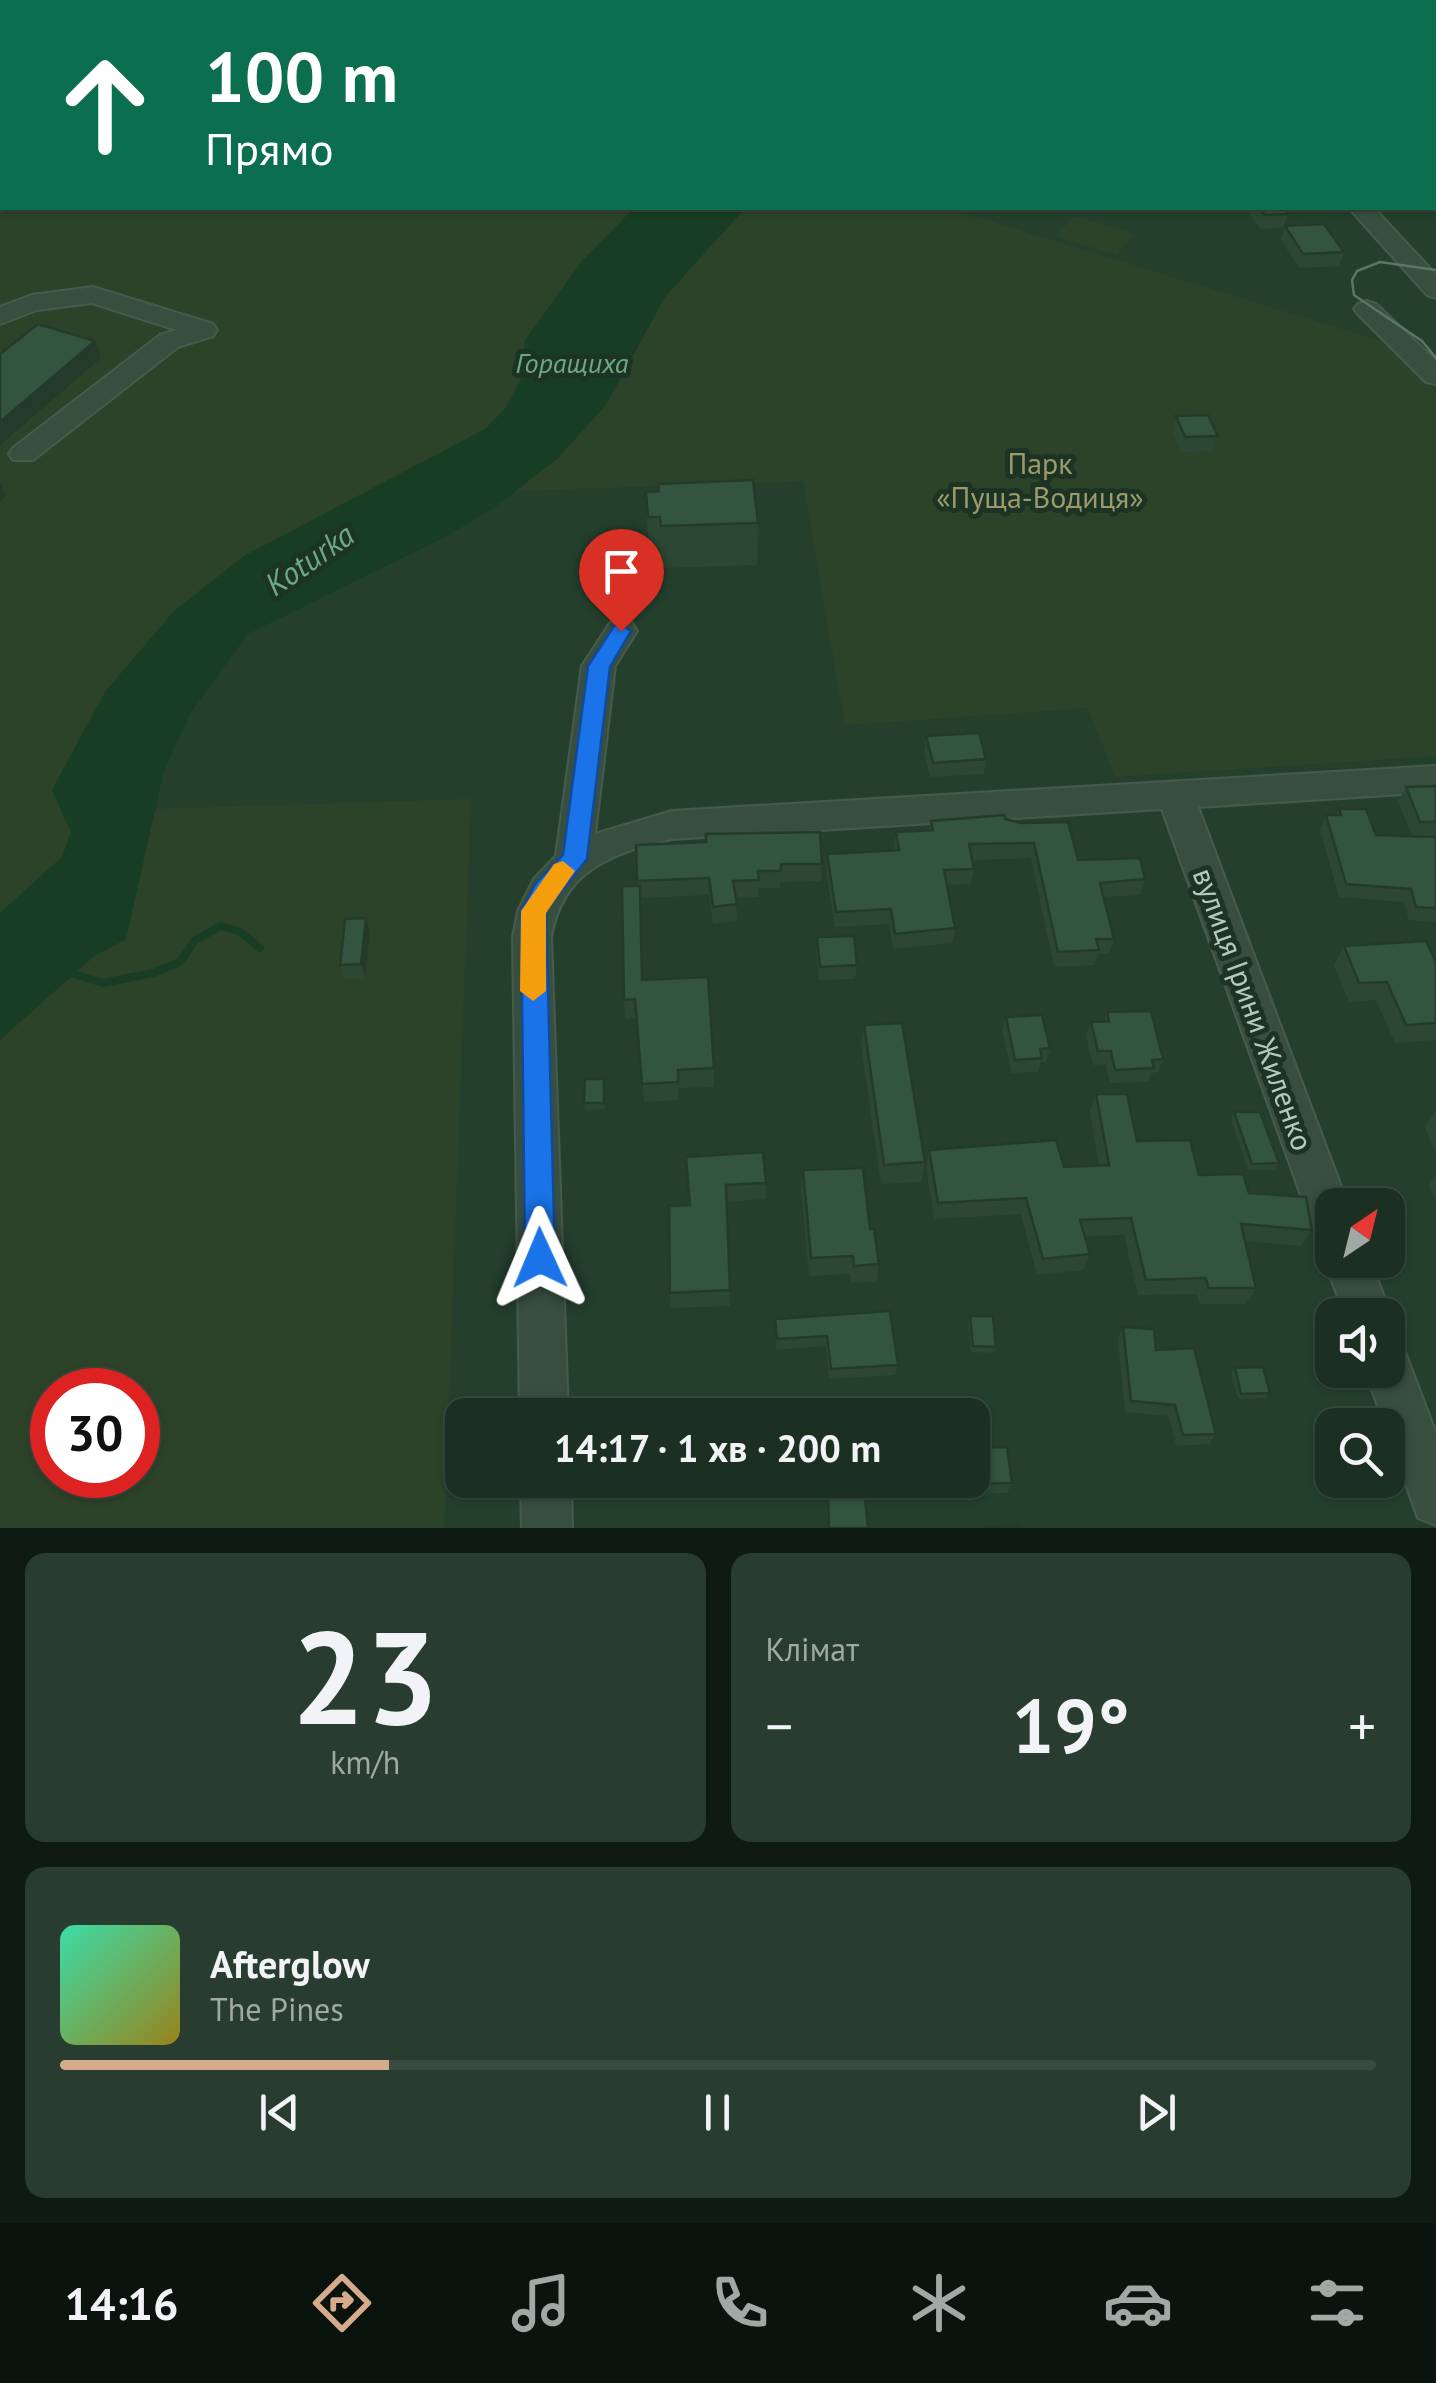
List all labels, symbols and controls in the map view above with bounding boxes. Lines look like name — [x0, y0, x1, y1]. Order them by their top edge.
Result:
text: 100 m — [205, 31, 398, 121]
icon: ahead — [40, 40, 170, 170]
text: Прямо — [205, 119, 334, 177]
water label: Горащиха — [515, 344, 629, 381]
park label: Парк «Пуща-Водиця» — [936, 443, 1144, 516]
water label: Koturka — [256, 513, 362, 605]
pin — [579, 529, 664, 632]
icon: arrive — [594, 544, 649, 599]
street label: вулиця Ірини Жиленко — [1185, 862, 1323, 1156]
north arrow — [1315, 1188, 1405, 1278]
map controls — [1315, 1188, 1405, 1498]
position arrow — [488, 1206, 592, 1310]
button: sound — [1315, 1298, 1405, 1388]
speed limit sign: 30 — [30, 1368, 160, 1498]
button: search — [1315, 1408, 1405, 1498]
text: 14:17 · 1 хв · 200 m — [554, 1423, 881, 1472]
text: 23 — [292, 1592, 439, 1760]
text: Клімат — [766, 1628, 859, 1670]
text: 19° — [1012, 1677, 1130, 1774]
text: − — [766, 1690, 793, 1761]
text: + — [1348, 1690, 1376, 1761]
text: km/h — [330, 1741, 400, 1783]
text: Afterglow — [210, 1939, 370, 1988]
text: The Pines — [210, 1988, 344, 2030]
icon: previous — [252, 2085, 307, 2140]
icon: pause — [690, 2085, 745, 2140]
icon: next — [1129, 2085, 1184, 2140]
icon: directions — [307, 2268, 377, 2338]
icon: music — [506, 2268, 576, 2338]
icon: phone — [705, 2268, 775, 2338]
icon: climate — [904, 2268, 974, 2338]
icon: car — [1103, 2268, 1173, 2338]
icon: filters — [1302, 2268, 1372, 2338]
text: 14:16 — [64, 2274, 179, 2332]

